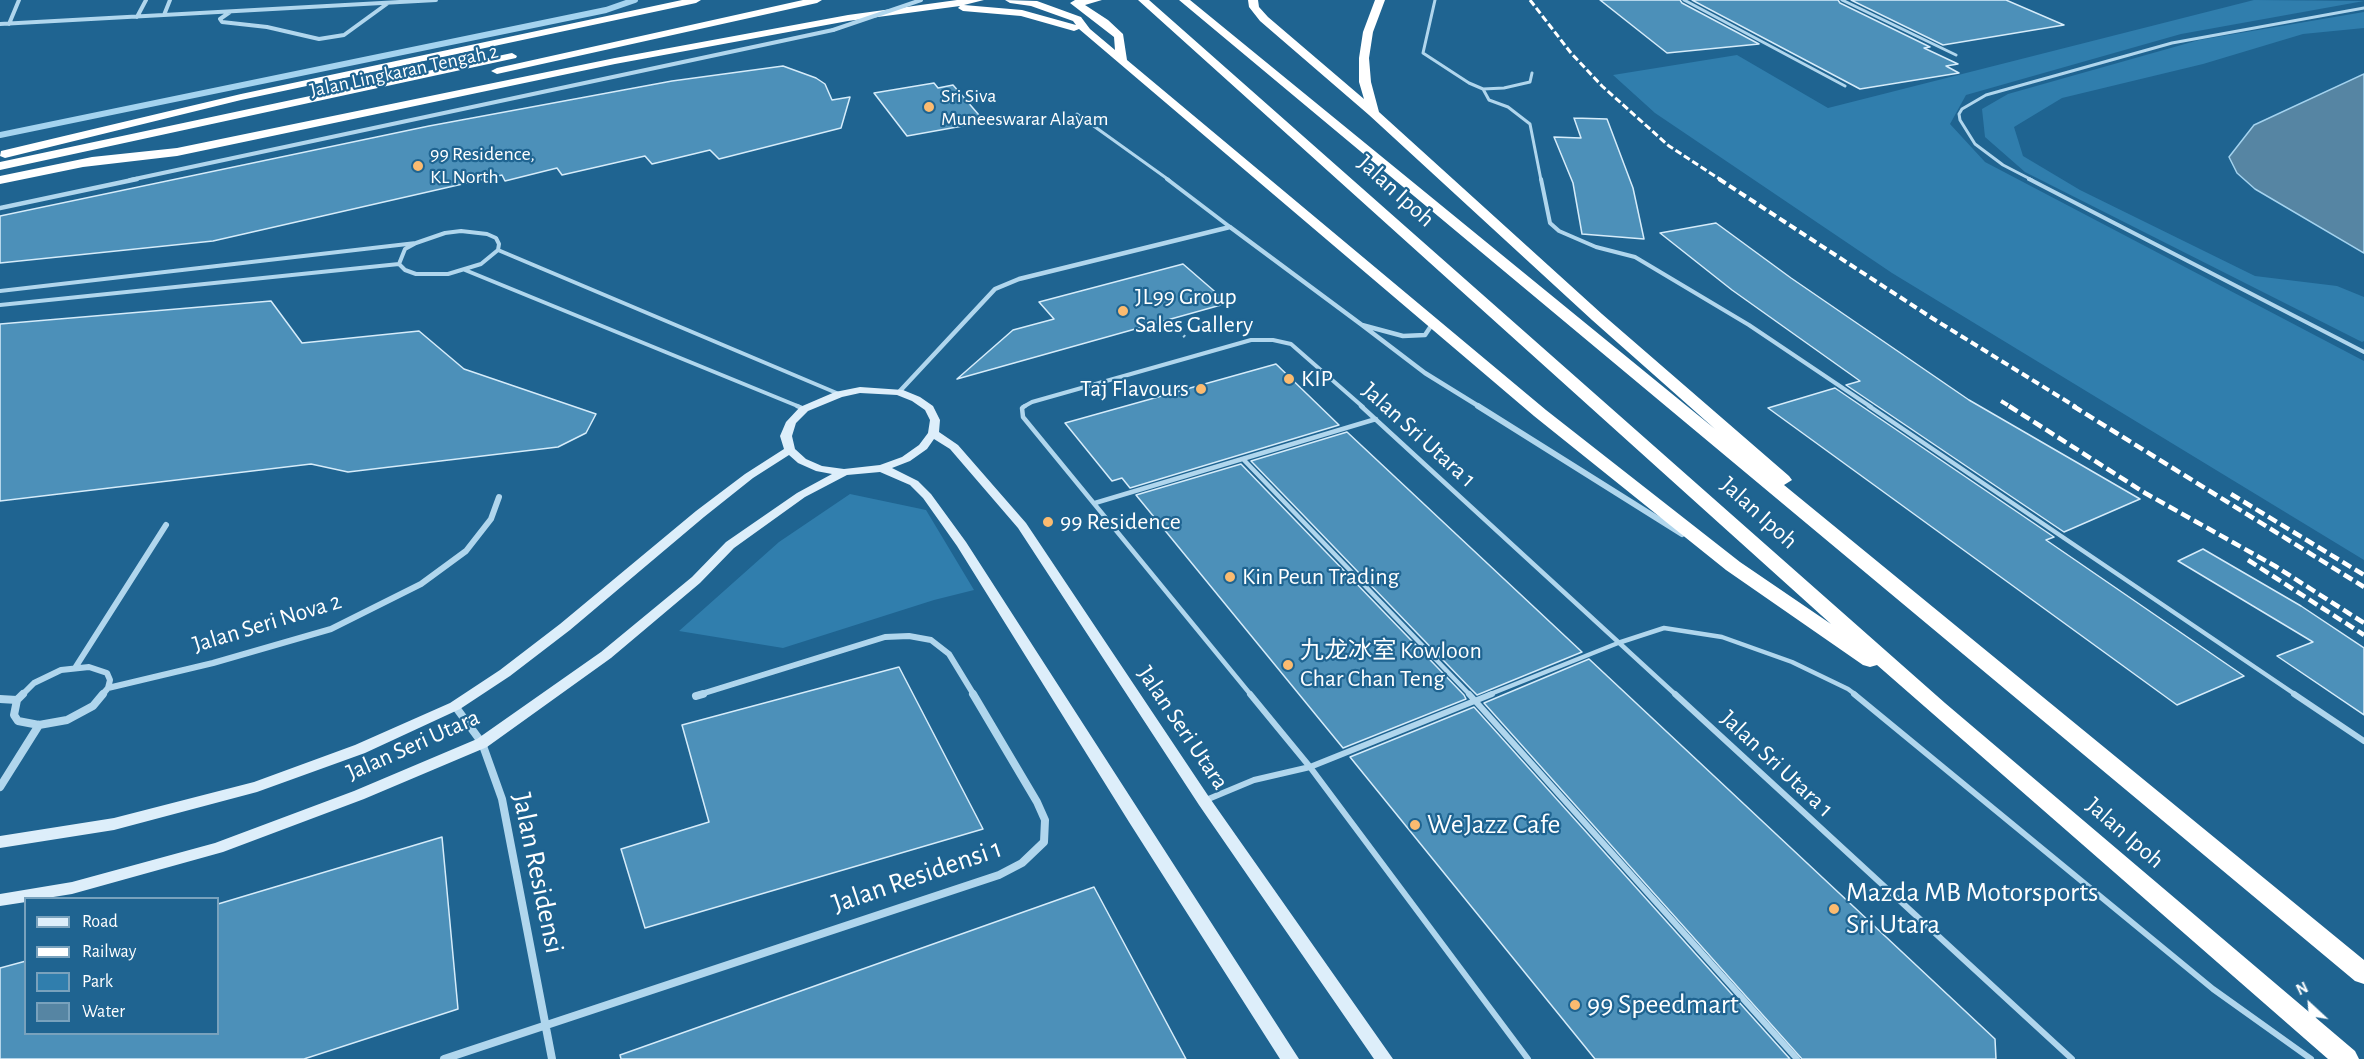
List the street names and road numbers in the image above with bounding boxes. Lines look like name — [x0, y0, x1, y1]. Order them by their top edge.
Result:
street label: Jalan Lingkaran Tengah 2 — [308, 39, 500, 103]
street label: Jalan Ipoh — [1351, 149, 1441, 233]
street label: Jalan Sri Utara 1 — [1356, 376, 1482, 494]
street label: Jalan Ipoh — [1714, 471, 1804, 555]
street label: Jalan Seri Nova 2 — [189, 587, 345, 659]
street label: Jalan Seri Utara — [1131, 661, 1235, 795]
street label: Jalan Seri Utara — [342, 703, 484, 787]
street label: Jalan Sri Utara 1 — [1714, 704, 1840, 824]
street label: Jalan Residensi — [505, 790, 571, 956]
street label: Jalan Ipoh — [2080, 791, 2170, 875]
street label: Jalan Residensi 1 — [828, 831, 1006, 921]

